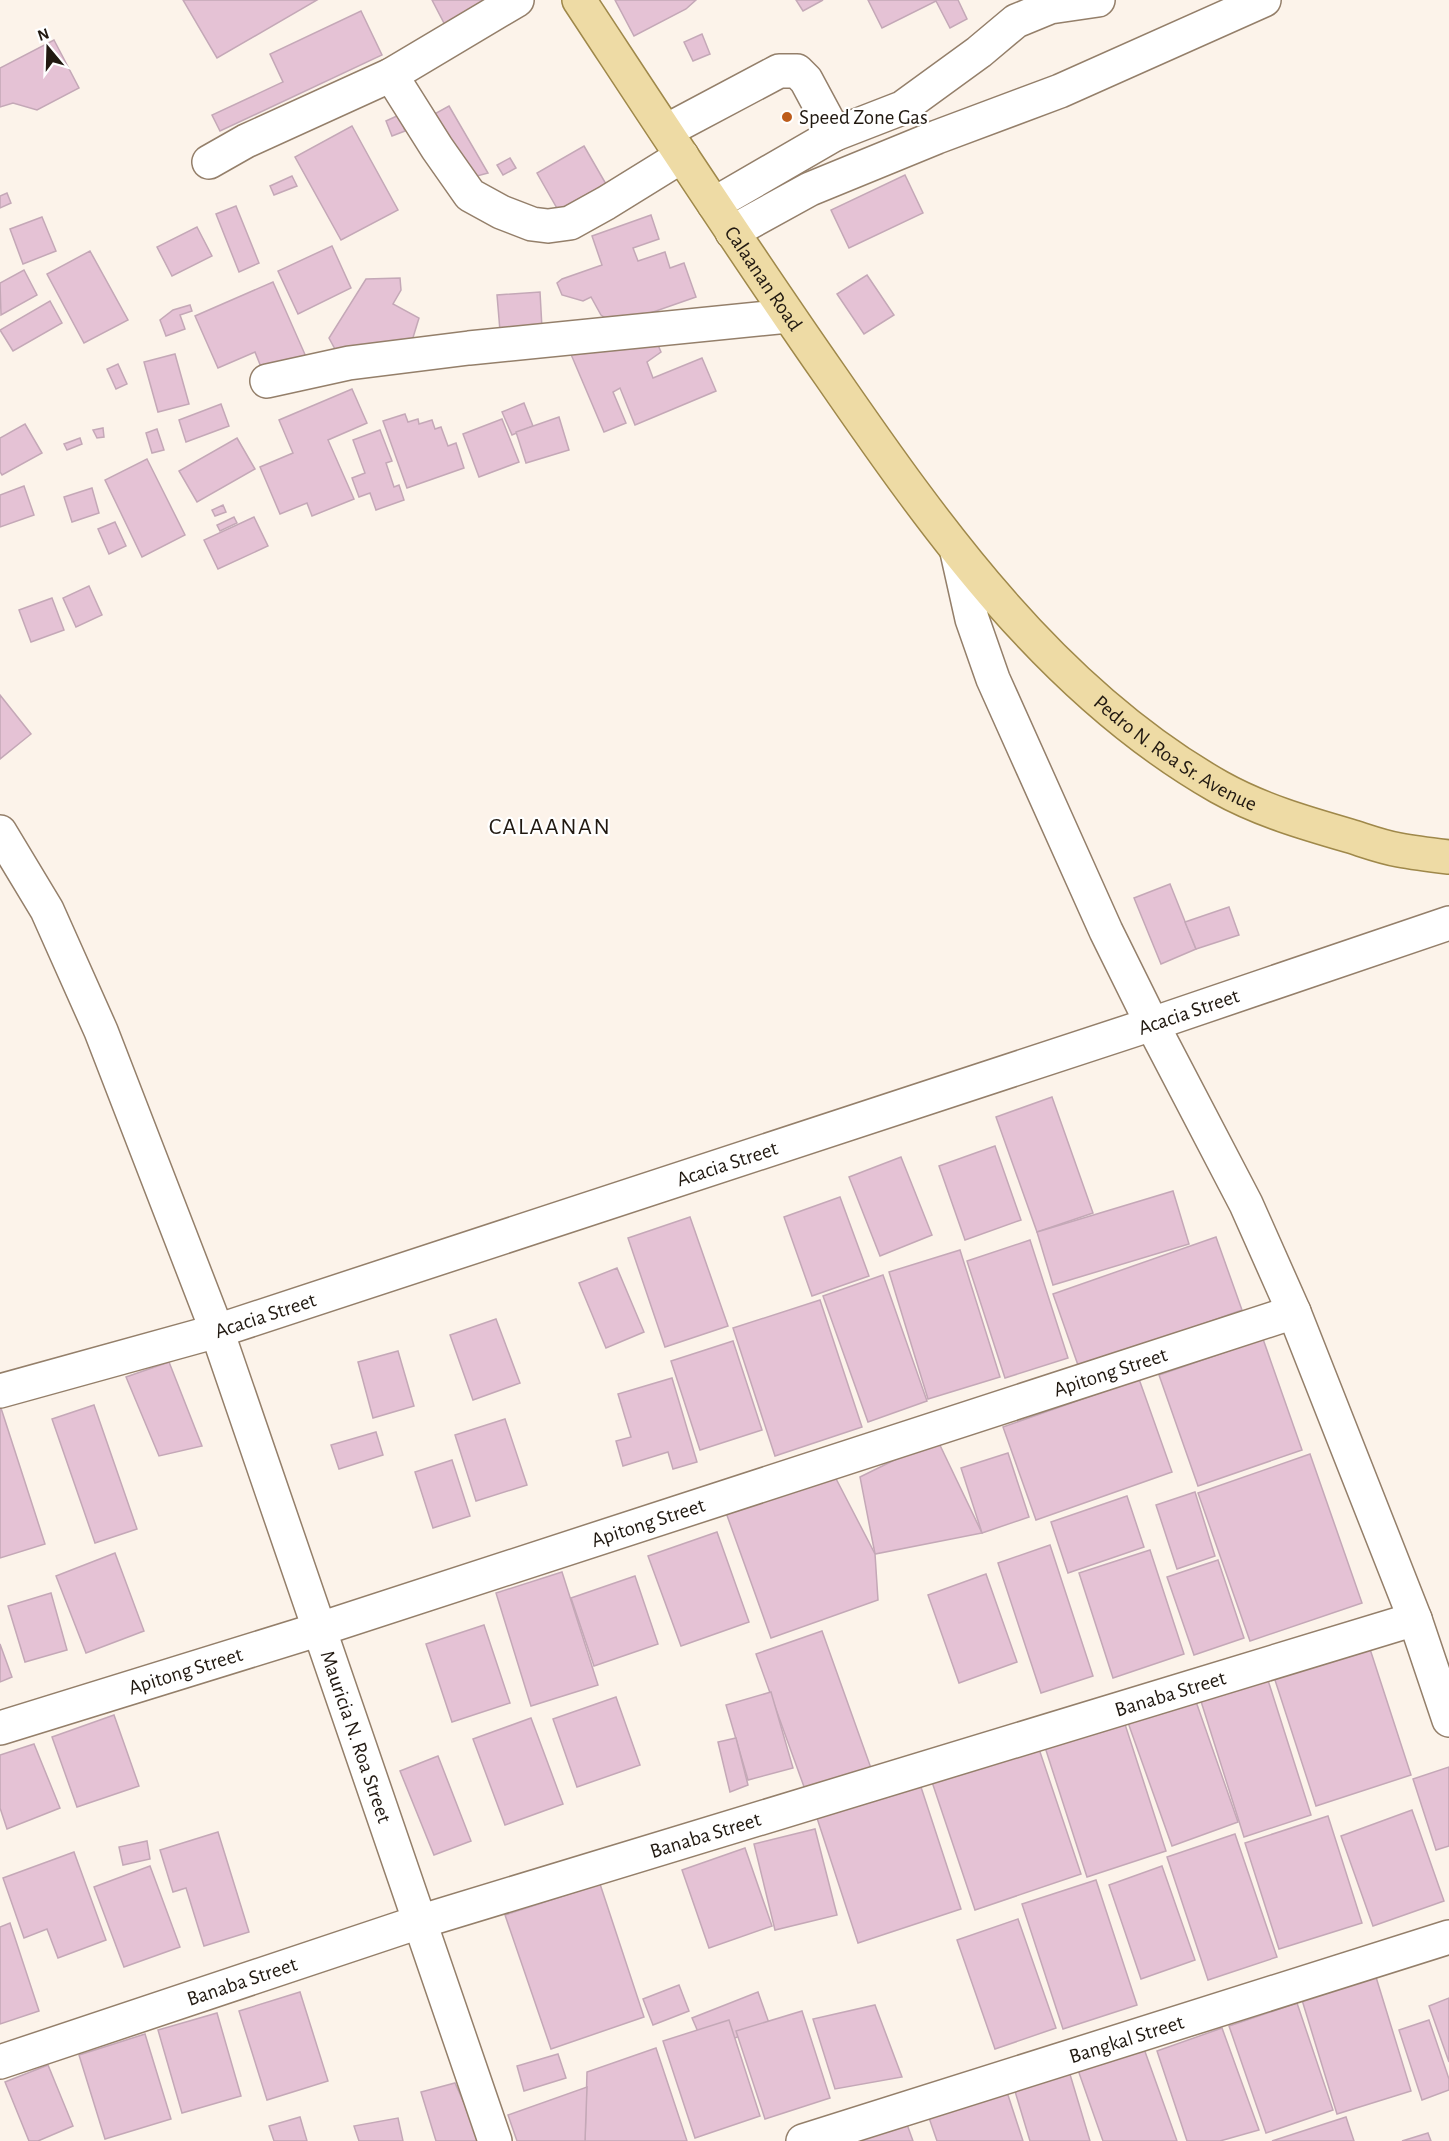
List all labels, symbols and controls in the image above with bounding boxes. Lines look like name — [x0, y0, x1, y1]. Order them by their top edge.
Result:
north arrow — [18, 18, 78, 78]
text: N — [36, 25, 51, 44]
place label: Speed Zone Gas — [799, 107, 928, 128]
marker: Speed Zone Gas — [780, 110, 794, 124]
street label: Calaanan Road — [721, 222, 807, 335]
street label: Pedro N. Roa Sr. Avenue — [1090, 691, 1260, 815]
district label: CALAANAN — [489, 815, 611, 839]
street label: Acacia Street — [1136, 985, 1242, 1038]
street label: Acacia Street — [674, 1137, 781, 1190]
street label: Acacia Street — [212, 1289, 319, 1342]
street label: Apitong Street — [1051, 1343, 1170, 1400]
street label: Apitong Street — [589, 1494, 708, 1550]
street label: Apitong Street — [126, 1643, 245, 1698]
street label: Mauricia N. Roa Street — [317, 1648, 396, 1826]
street label: Banaba Street — [1112, 1667, 1228, 1720]
street label: Banaba Street — [647, 1808, 764, 1862]
street label: Banaba Street — [184, 1953, 300, 2009]
street label: Bangkal Street — [1066, 2011, 1186, 2067]

